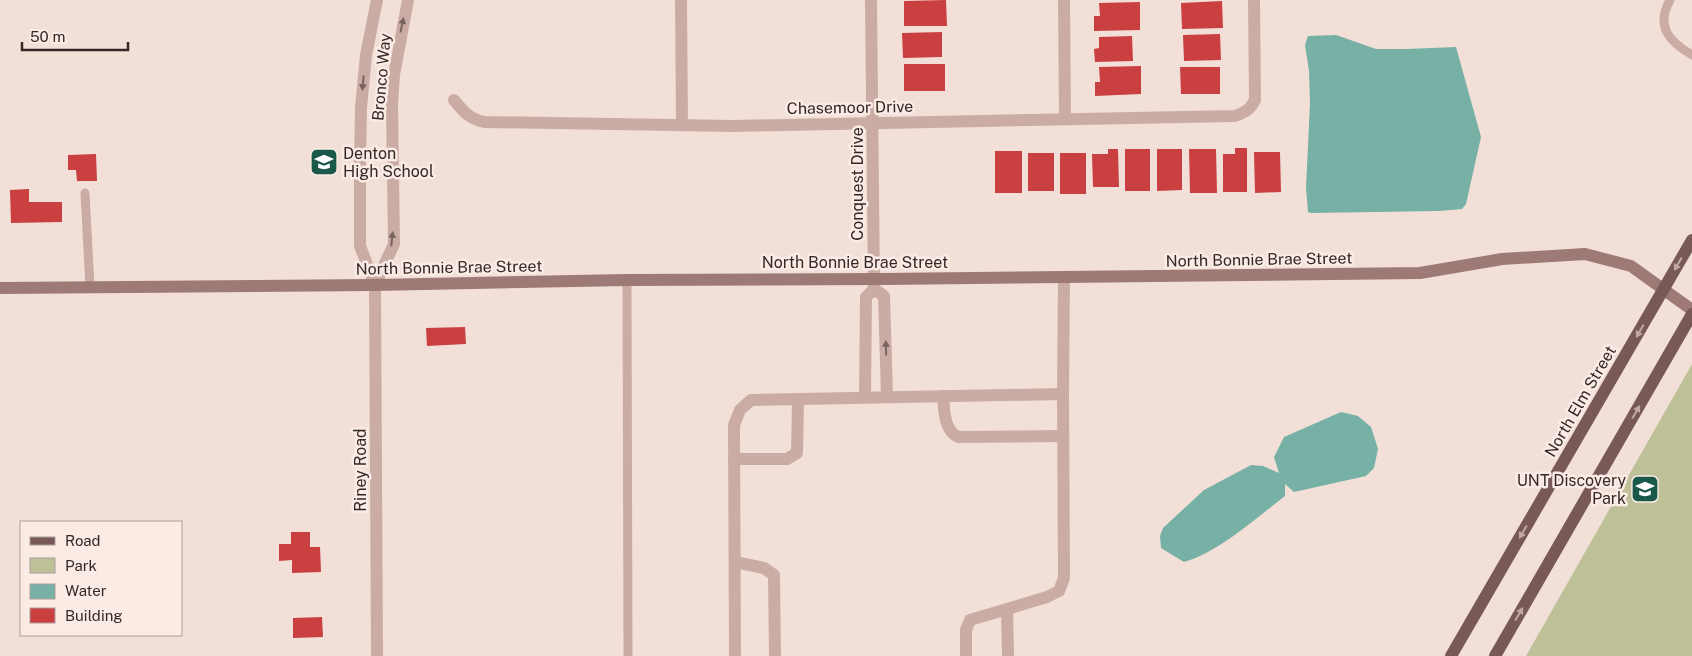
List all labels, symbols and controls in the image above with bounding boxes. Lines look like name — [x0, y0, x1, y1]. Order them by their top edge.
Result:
one-way arrow — [398, 18, 406, 33]
scale bar — [22, 20, 129, 52]
text: 50 m — [30, 28, 65, 45]
street label: Bronco Way — [368, 32, 395, 122]
one-way arrow — [359, 75, 367, 91]
street label: Chasemoor Drive — [787, 97, 913, 118]
street label: Conquest Drive — [848, 127, 867, 241]
place label: Denton High School — [343, 144, 434, 181]
school or university icon: Denton High School — [309, 147, 339, 177]
one-way arrow — [389, 231, 397, 247]
street label: North Bonnie Brae Street — [1166, 248, 1352, 271]
street label: North Bonnie Brae Street — [762, 253, 948, 272]
street label: North Bonnie Brae Street — [356, 256, 542, 279]
one-way arrow — [1674, 257, 1682, 272]
one-way arrow — [1635, 324, 1644, 337]
one-way arrow — [881, 339, 889, 355]
street label: North Elm Street — [1541, 342, 1620, 460]
one-way arrow — [1632, 404, 1640, 419]
street label: Riney Road — [351, 428, 370, 512]
place label: UNT Discovery Park — [1517, 471, 1626, 508]
school or university icon: UNT Discovery Park — [1630, 474, 1660, 504]
legend — [20, 521, 182, 636]
one-way arrow — [1519, 525, 1528, 539]
text: Road — [65, 532, 101, 549]
text: Park — [65, 557, 97, 574]
text: Water — [65, 582, 107, 599]
text: Building — [65, 607, 123, 624]
one-way arrow — [1515, 607, 1524, 620]

